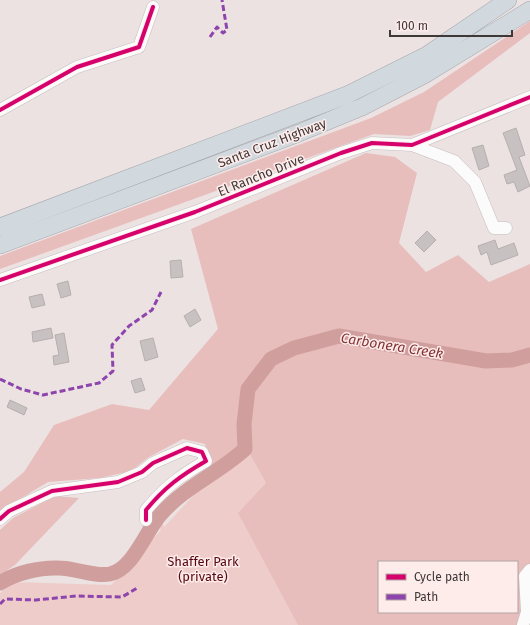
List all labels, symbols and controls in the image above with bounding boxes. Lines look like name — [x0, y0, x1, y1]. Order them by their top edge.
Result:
scale bar — [390, 12, 512, 38]
text: 100 m — [396, 19, 428, 33]
street label: Santa Cruz Highway — [216, 115, 329, 171]
street label: El Rancho Drive — [216, 151, 306, 199]
water label: Carbonera Creek — [340, 330, 445, 363]
park label: Shaffer Park (private) — [167, 554, 239, 584]
legend — [378, 561, 518, 613]
text: Cycle path — [414, 570, 470, 584]
text: Path — [414, 590, 438, 604]

